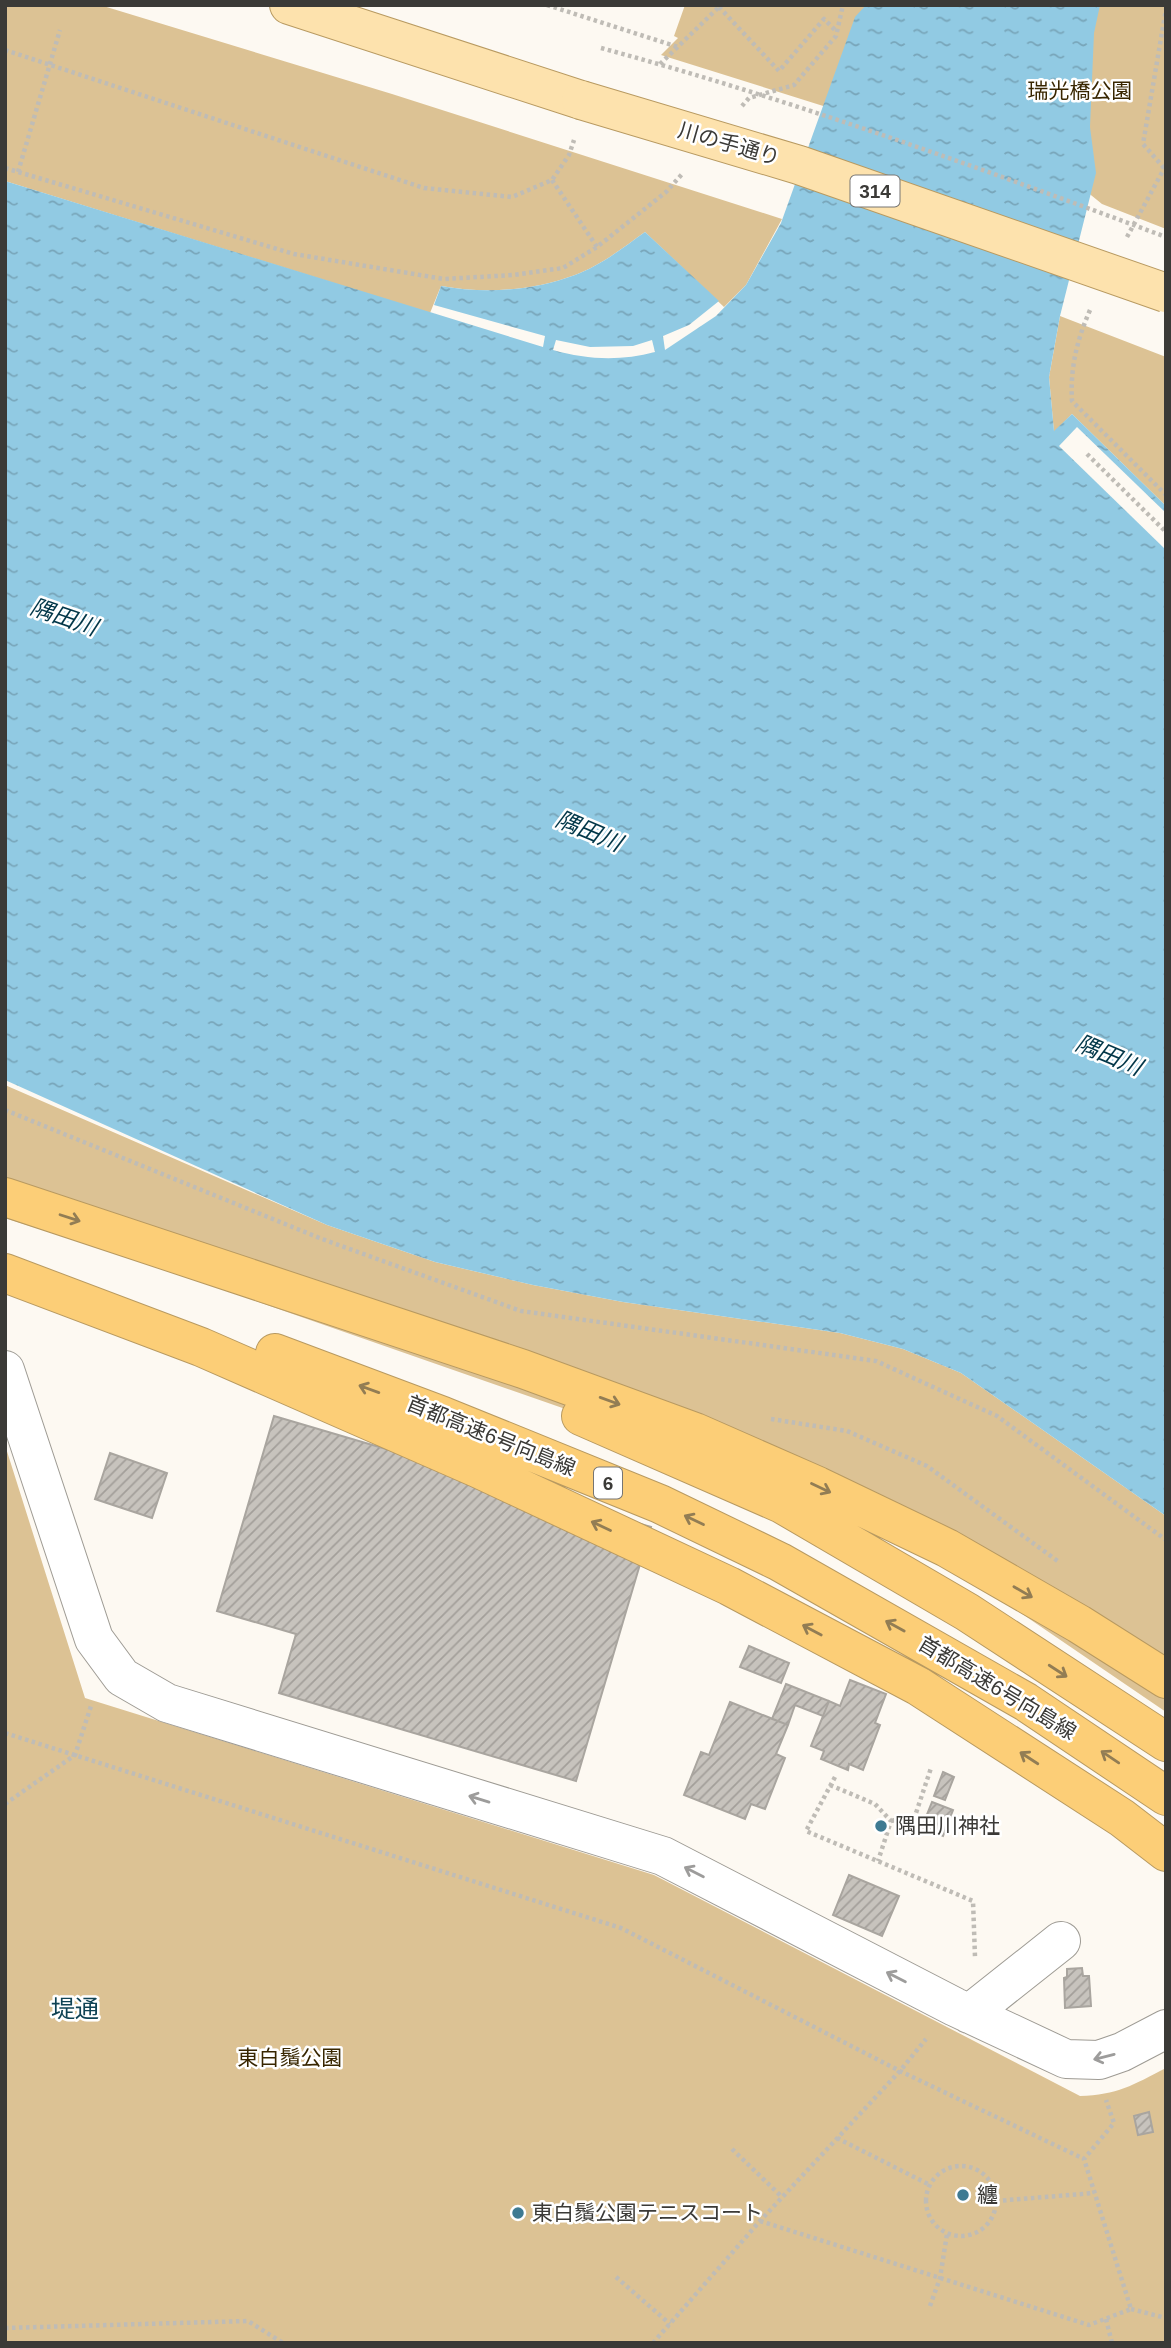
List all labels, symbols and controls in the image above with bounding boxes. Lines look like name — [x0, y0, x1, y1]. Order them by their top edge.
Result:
park label: 瑞光橋公園 — [1028, 79, 1133, 102]
street label: 川の手通り — [676, 118, 783, 169]
road number: 314 — [850, 176, 900, 206]
water label: 隅田川 — [27, 593, 104, 642]
water label: 隅田川 — [552, 806, 629, 858]
water label: 隅田川 — [1072, 1030, 1149, 1082]
one-way arrow — [59, 1213, 81, 1226]
one-way arrow — [359, 1381, 381, 1394]
street label: 首都高速6号向島線 — [404, 1391, 579, 1480]
one-way arrow — [599, 1396, 621, 1408]
road number: 6 — [594, 1468, 622, 1498]
one-way arrow — [809, 1482, 831, 1495]
one-way arrow — [683, 1513, 704, 1526]
one-way arrow — [591, 1519, 612, 1532]
one-way arrow — [1013, 1585, 1033, 1599]
one-way arrow — [885, 1619, 906, 1632]
one-way arrow — [802, 1622, 823, 1636]
street label: 首都高速6号向島線 — [914, 1631, 1080, 1744]
one-way arrow — [1048, 1664, 1067, 1678]
one-way arrow — [1020, 1750, 1039, 1765]
one-way arrow — [1101, 1750, 1120, 1764]
one-way arrow — [468, 1792, 490, 1805]
place label: 隅田川神社 — [895, 1814, 1000, 1837]
marker: 隅田川神社 — [873, 1818, 889, 1834]
one-way arrow — [684, 1865, 705, 1878]
one-way arrow — [886, 1969, 907, 1983]
district label: 堤通 — [51, 1995, 99, 2022]
park label: 東白鬚公園 — [238, 2046, 343, 2069]
one-way arrow — [1093, 2051, 1116, 2064]
place label: 纏 — [977, 2183, 998, 2206]
marker: 纏 — [955, 2187, 971, 2203]
place label: 東白鬚公園テニスコート — [532, 2201, 763, 2224]
marker: 東白鬚公園テニスコート — [510, 2205, 526, 2221]

